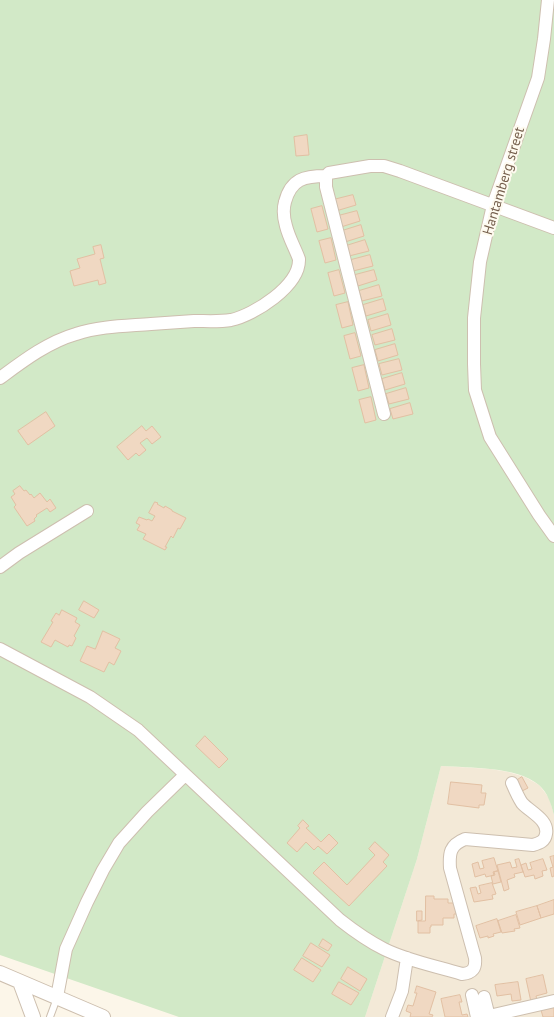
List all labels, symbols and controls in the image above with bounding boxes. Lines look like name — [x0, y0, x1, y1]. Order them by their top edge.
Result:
street label: Hantamberg street — [480, 125, 528, 237]

